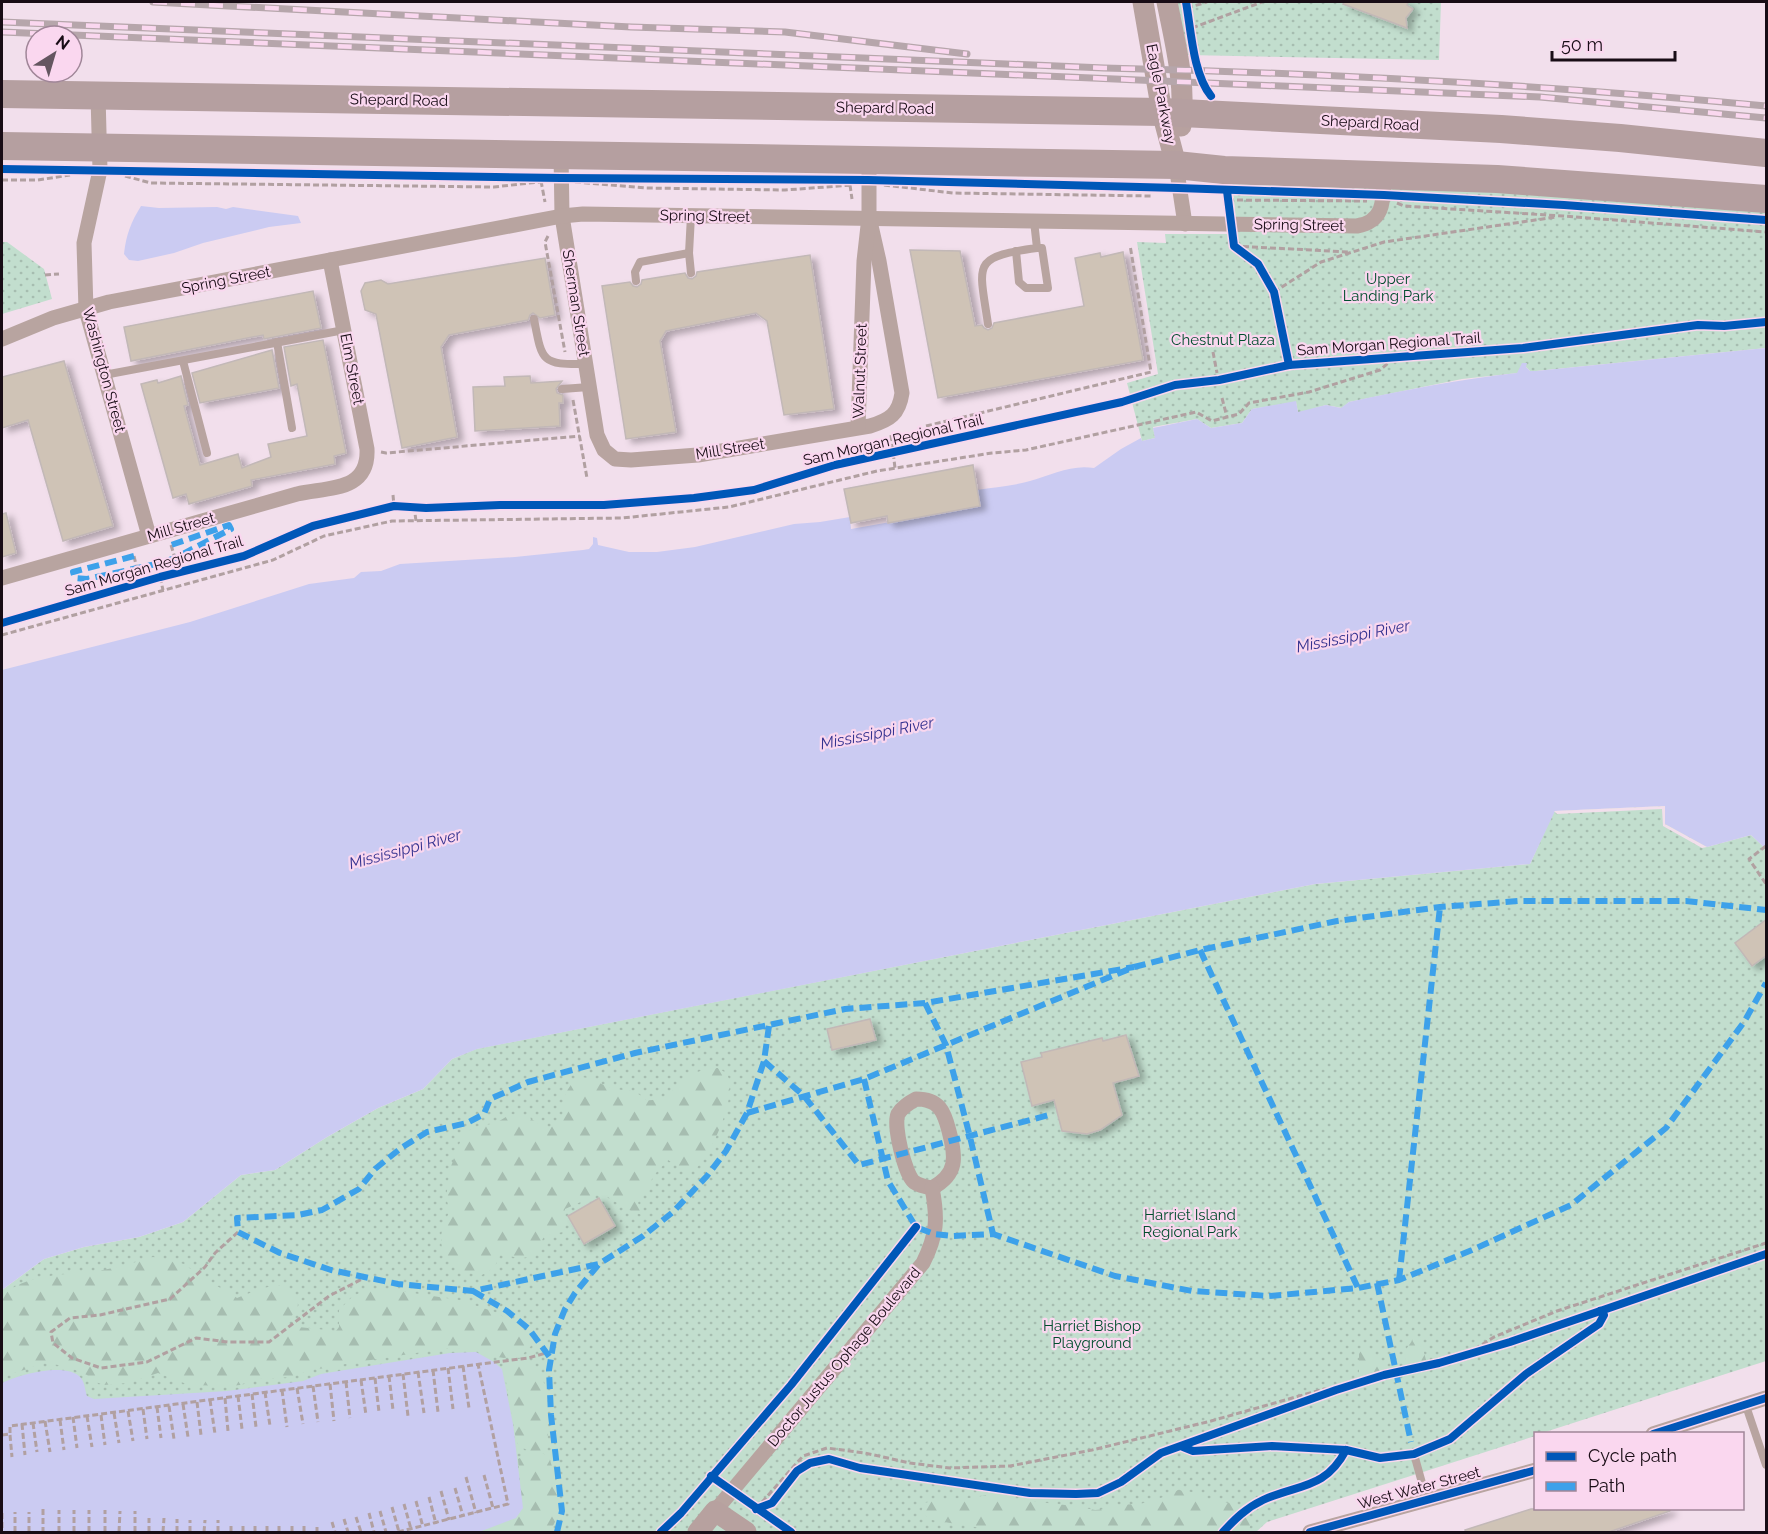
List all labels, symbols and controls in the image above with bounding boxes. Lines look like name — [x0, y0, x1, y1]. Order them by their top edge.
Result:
north arrow — [24, 24, 84, 84]
scale bar — [1552, 24, 1675, 62]
text: N — [52, 31, 73, 54]
text: 50 m — [1561, 34, 1603, 55]
street label: Eagle Parkway — [1142, 42, 1180, 146]
street label: Shepard Road — [350, 90, 448, 110]
street label: Shepard Road — [836, 98, 934, 118]
street label: Shepard Road — [1320, 111, 1420, 135]
street label: Spring Street — [660, 206, 750, 226]
street label: Spring Street — [1254, 215, 1344, 235]
street label: Sherman Street — [559, 248, 593, 358]
street label: Spring Street — [180, 263, 272, 297]
park label: Upper Landing Park — [1343, 270, 1433, 305]
street label: Washington Street — [79, 306, 129, 434]
street label: Walnut Street — [849, 323, 871, 419]
street label: Sam Morgan Regional Trail — [1296, 329, 1482, 359]
park label: Chestnut Plaza — [1171, 331, 1275, 349]
street label: Elm Street — [336, 332, 368, 406]
street label: Sam Morgan Regional Trail — [801, 410, 986, 469]
street label: Mill Street — [694, 435, 766, 463]
street label: Mill Street — [145, 509, 217, 545]
street label: Sam Morgan Regional Trail — [63, 532, 246, 600]
water label: Mississippi River — [1295, 616, 1412, 656]
water label: Mississippi River — [819, 713, 936, 753]
water label: Mississippi River — [347, 825, 464, 873]
park label: Harriet Island Regional Park — [1143, 1206, 1237, 1241]
street label: Doctor Justus Ophage Boulevard — [764, 1264, 924, 1450]
park label: Harriet Bishop Playground — [1043, 1317, 1141, 1352]
legend — [1534, 1432, 1744, 1510]
text: Cycle path — [1588, 1445, 1677, 1466]
street label: West Water Street — [1356, 1463, 1482, 1513]
text: Path — [1588, 1475, 1625, 1496]

